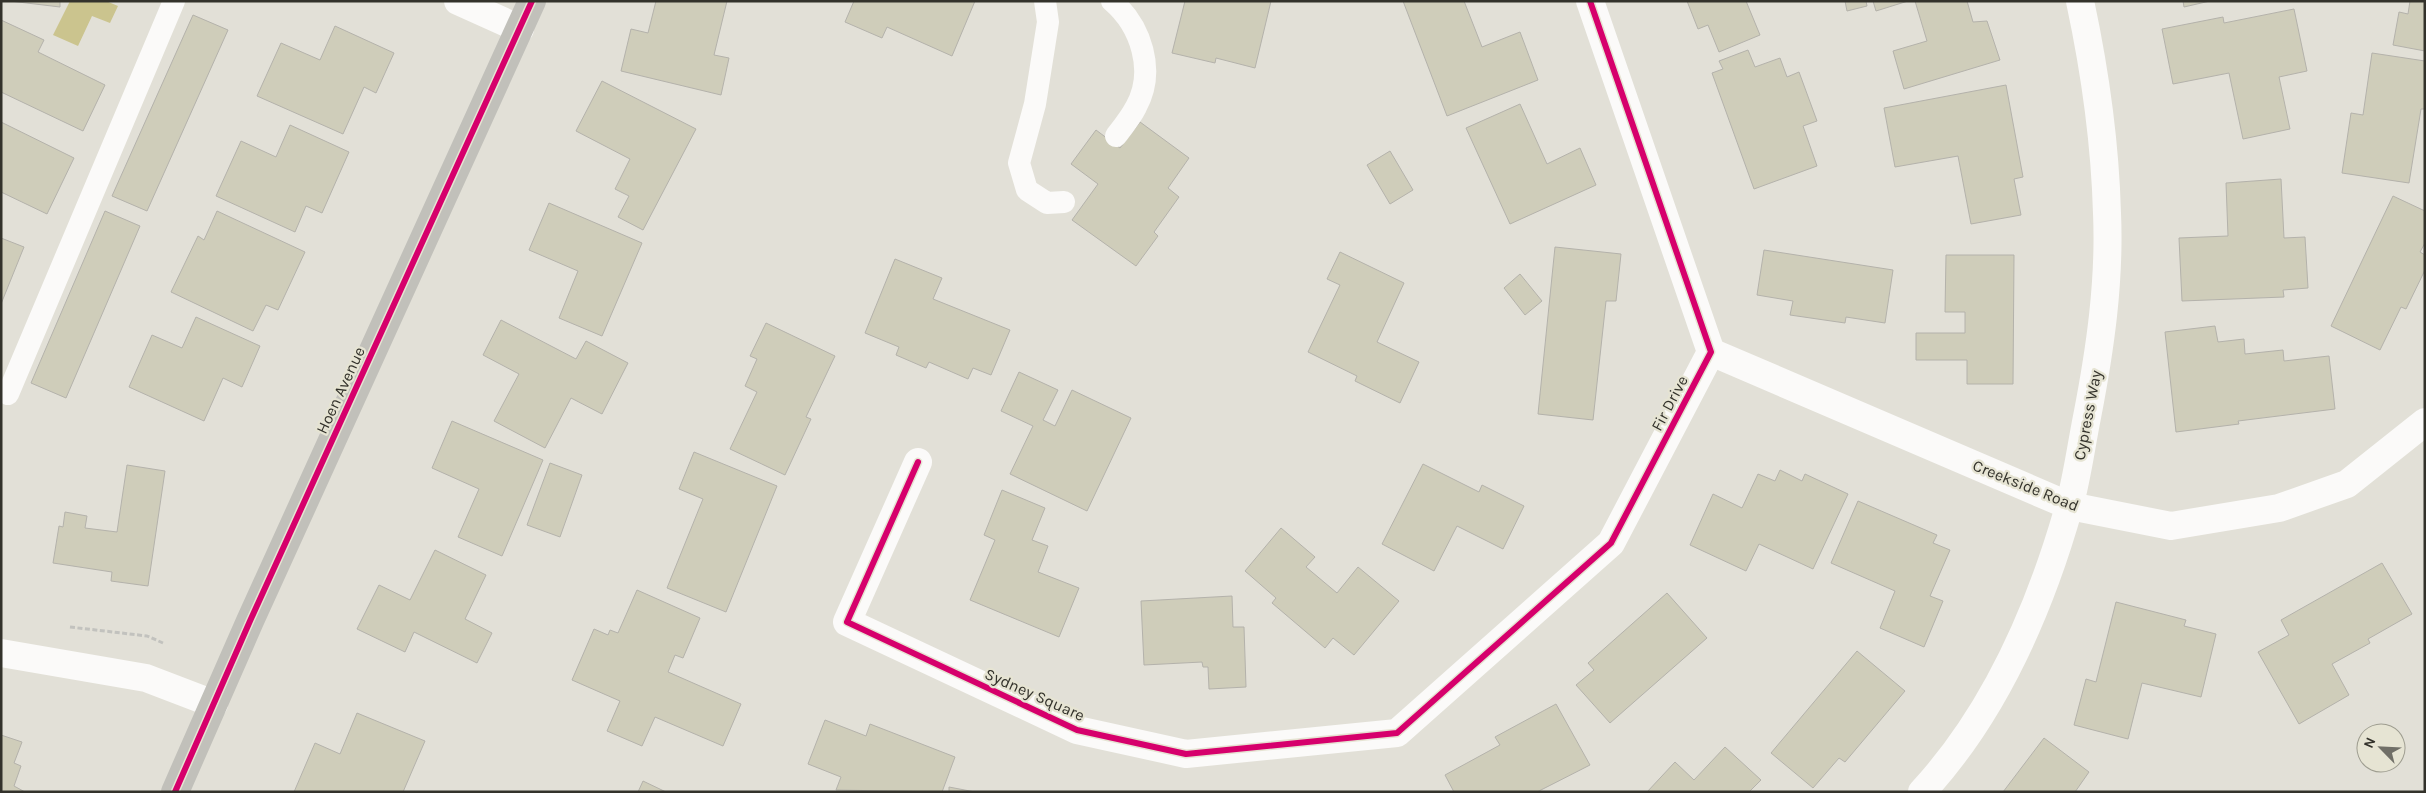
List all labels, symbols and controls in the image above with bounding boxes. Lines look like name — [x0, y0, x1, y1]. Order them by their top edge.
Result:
street label: Hoen Avenue — [312, 344, 369, 437]
street label: Cypress Way — [2069, 368, 2106, 462]
street label: Fir Drive — [1647, 372, 1692, 434]
street label: Creekside Road — [1970, 456, 2082, 515]
street label: Sydney Square — [982, 664, 1088, 725]
north arrow — [2356, 723, 2406, 773]
text: N — [2360, 735, 2379, 751]

